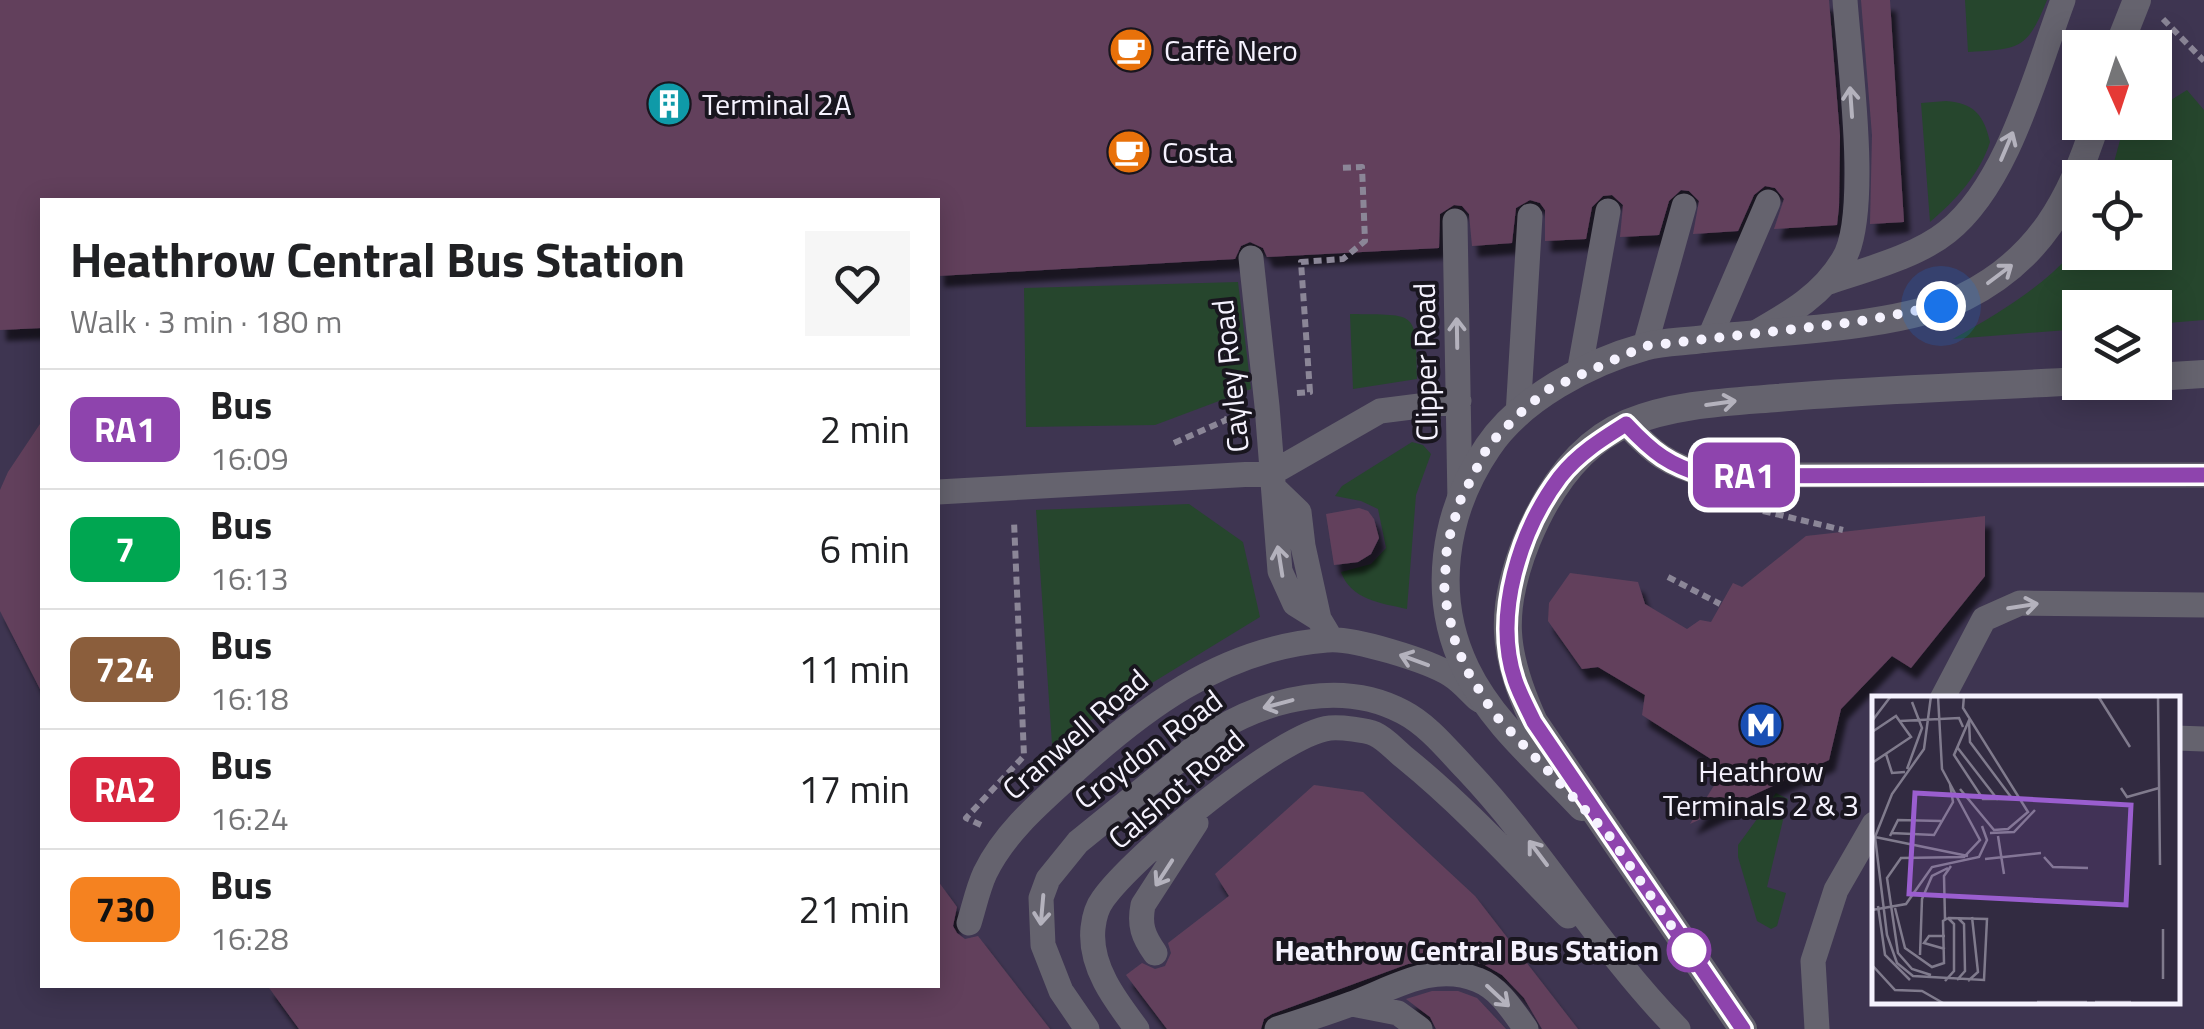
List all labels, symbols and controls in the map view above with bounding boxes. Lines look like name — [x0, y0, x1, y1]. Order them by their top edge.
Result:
cafe icon: Caffè Nero — [1108, 27, 1154, 73]
place label: Caffè Nero — [1164, 27, 1298, 73]
north arrow — [2062, 30, 2172, 140]
map controls — [2062, 30, 2172, 400]
building icon: Terminal 2A — [646, 81, 692, 127]
place label: Terminal 2A — [702, 81, 852, 127]
one-way arrow — [1842, 87, 1861, 119]
cafe icon: Costa — [1106, 129, 1152, 175]
place label: Costa — [1162, 129, 1233, 175]
one-way arrow — [1999, 131, 2017, 162]
button: locate — [2062, 160, 2172, 270]
text: Heathrow Central Bus Station — [70, 223, 685, 296]
button: heart — [805, 231, 910, 336]
one-way arrow — [1986, 264, 2013, 285]
your location — [1916, 281, 1966, 331]
street label: Clipper Road — [1401, 282, 1449, 442]
button: layers — [2062, 290, 2172, 400]
text: Walk · 3 min · 180 m — [70, 297, 342, 345]
street label: Cayley Road — [1199, 297, 1261, 455]
one-way arrow — [1448, 318, 1466, 350]
text: Bus — [210, 376, 272, 434]
one-way arrow — [1704, 394, 1737, 412]
text: 2 min — [820, 400, 910, 458]
text: RA1 — [94, 402, 156, 456]
text: 16:09 — [210, 434, 289, 482]
line badge: RA1 — [1686, 442, 1802, 508]
text: RA1 — [1713, 448, 1775, 502]
text: Bus — [210, 496, 272, 554]
text: 6 min — [820, 520, 910, 578]
text: 7 — [115, 522, 135, 576]
one-way arrow — [1271, 545, 1289, 578]
text: 16:13 — [210, 554, 289, 602]
one-way arrow — [2006, 597, 2039, 615]
text: Bus — [210, 616, 272, 674]
text: 11 min — [799, 640, 910, 698]
text: 724 — [96, 642, 154, 696]
one-way arrow — [1399, 650, 1430, 668]
street label: Cranwell Road — [992, 657, 1158, 811]
text: 16:18 — [210, 674, 289, 722]
street label: Croydon Road — [1064, 678, 1232, 820]
one-way arrow — [1263, 696, 1294, 715]
inset map — [1872, 696, 2179, 1004]
metro station icon: Heathrow Terminals 2 & 3 — [1738, 702, 1784, 748]
street label: Calshot Road — [1098, 718, 1254, 860]
text: Bus — [210, 736, 272, 794]
place label: Heathrow Terminals 2 & 3 — [1663, 748, 1859, 828]
text: 17 min — [799, 760, 910, 818]
text: RA2 — [94, 762, 156, 816]
text: 16:24 — [210, 794, 289, 842]
one-way arrow — [1527, 841, 1549, 867]
text: Bus — [210, 856, 272, 914]
one-way arrow — [1153, 859, 1174, 887]
text: 21 min — [799, 880, 910, 938]
text: 730 — [96, 882, 154, 936]
one-way arrow — [1032, 893, 1051, 925]
text: 16:28 — [210, 914, 289, 962]
place label: Heathrow Central Bus Station — [1275, 927, 1659, 973]
marker: Heathrow Central Bus Station — [1668, 929, 1710, 971]
one-way arrow — [1485, 984, 1510, 1007]

